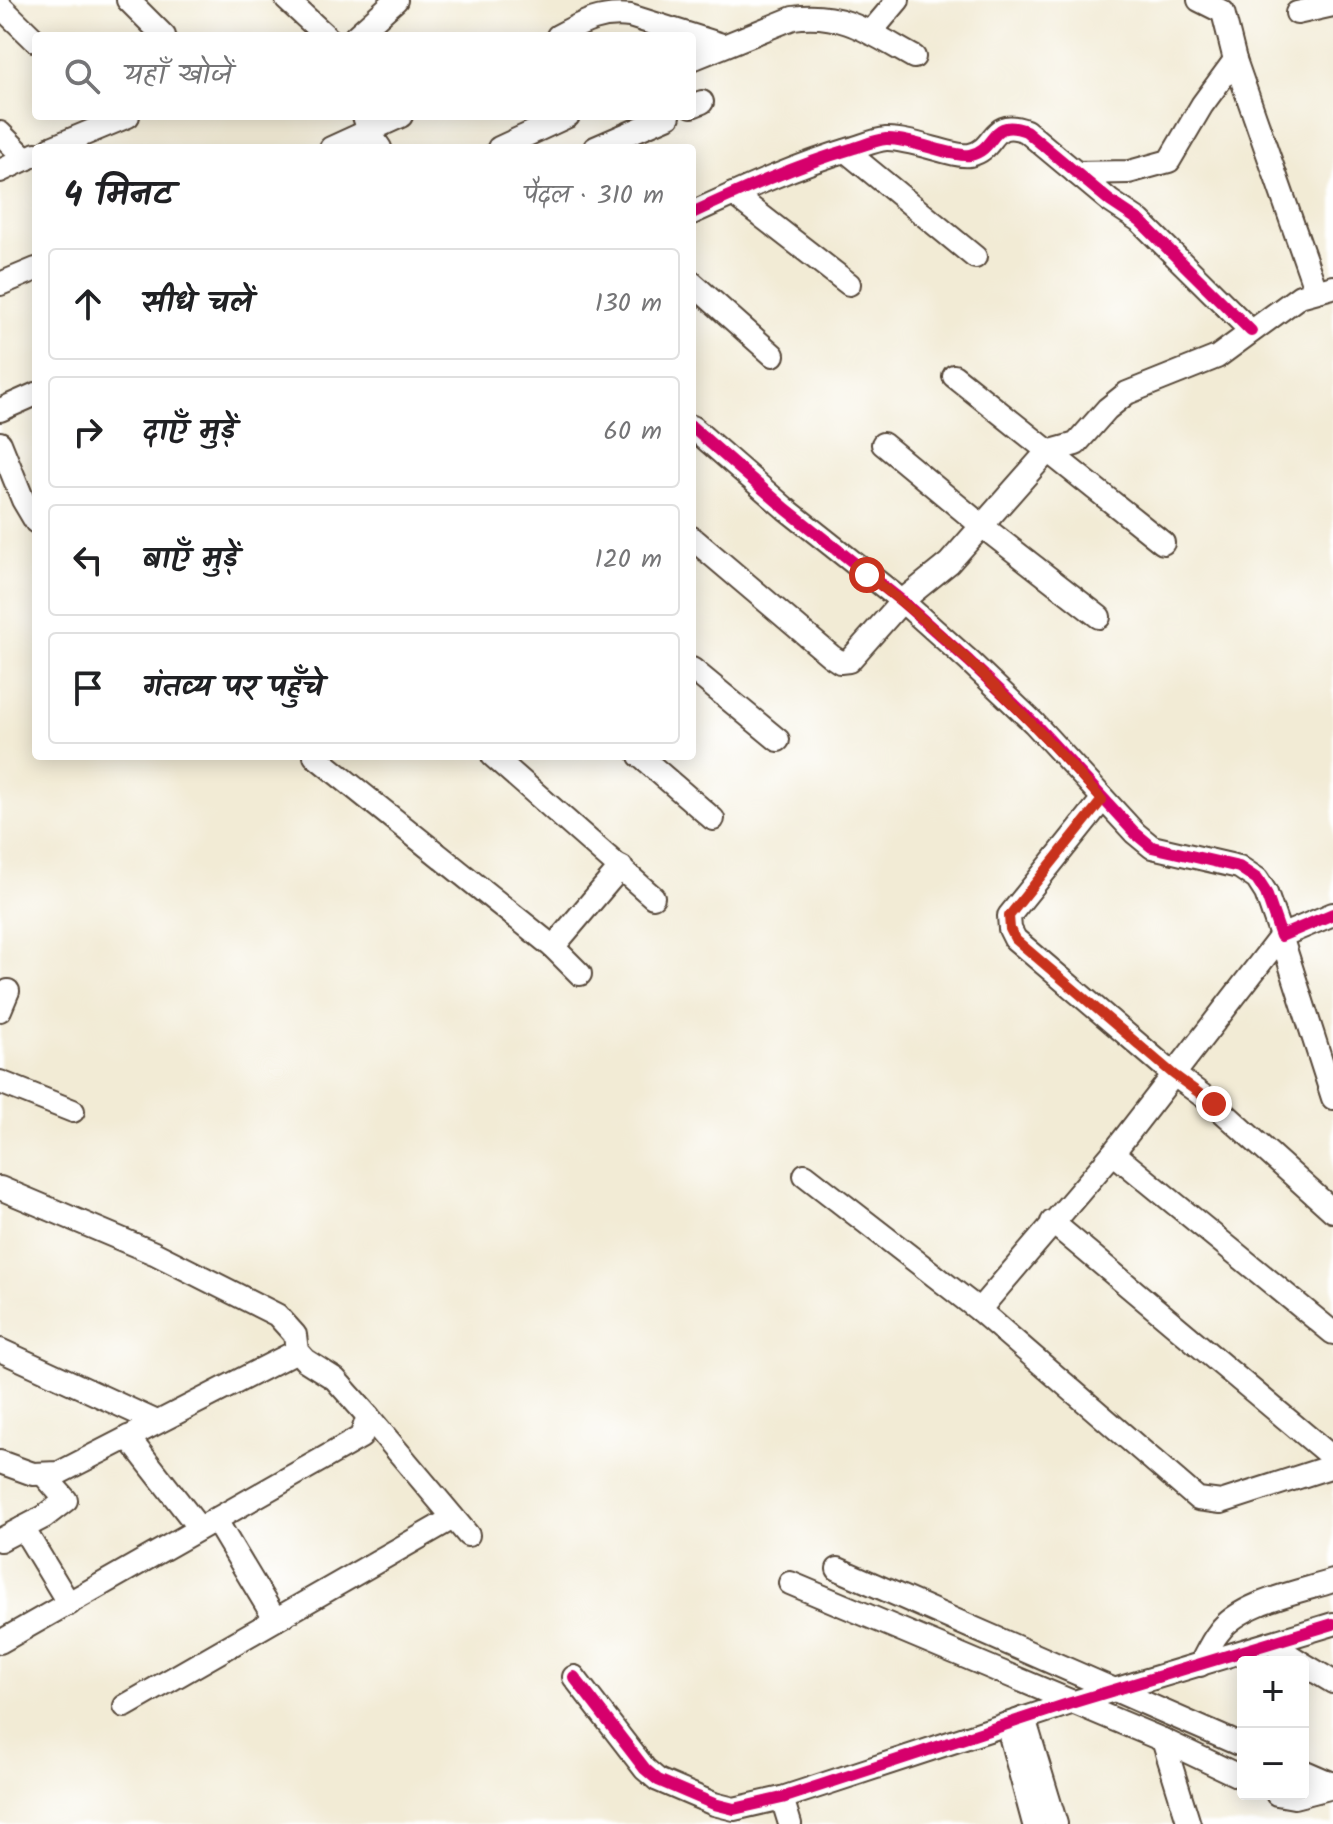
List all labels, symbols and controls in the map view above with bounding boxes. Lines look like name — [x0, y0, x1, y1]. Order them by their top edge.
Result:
search box — [32, 32, 696, 120]
text: यहाँ खोजें — [124, 52, 232, 100]
icon: search — [60, 54, 104, 98]
text: 4 मिनट — [64, 169, 173, 223]
text: पैदल · 310 m — [524, 175, 664, 217]
text: सीधे चलें — [142, 280, 252, 328]
icon: ahead — [66, 282, 110, 326]
text: 130 m — [595, 283, 662, 325]
text: दाएँ मुड़ें — [142, 408, 236, 456]
icon: right — [66, 410, 110, 454]
text: 60 m — [603, 411, 662, 453]
text: बाएँ मुड़ें — [142, 536, 238, 584]
icon: left — [66, 538, 110, 582]
text: 120 m — [595, 539, 662, 581]
route start — [849, 557, 885, 593]
text: गंतव्य पर पहुँचे — [142, 664, 323, 712]
icon: arrive — [66, 666, 110, 710]
route end — [1196, 1086, 1232, 1122]
map controls — [1237, 1656, 1309, 1800]
button: + — [1237, 1656, 1309, 1728]
button: − — [1237, 1728, 1309, 1800]

